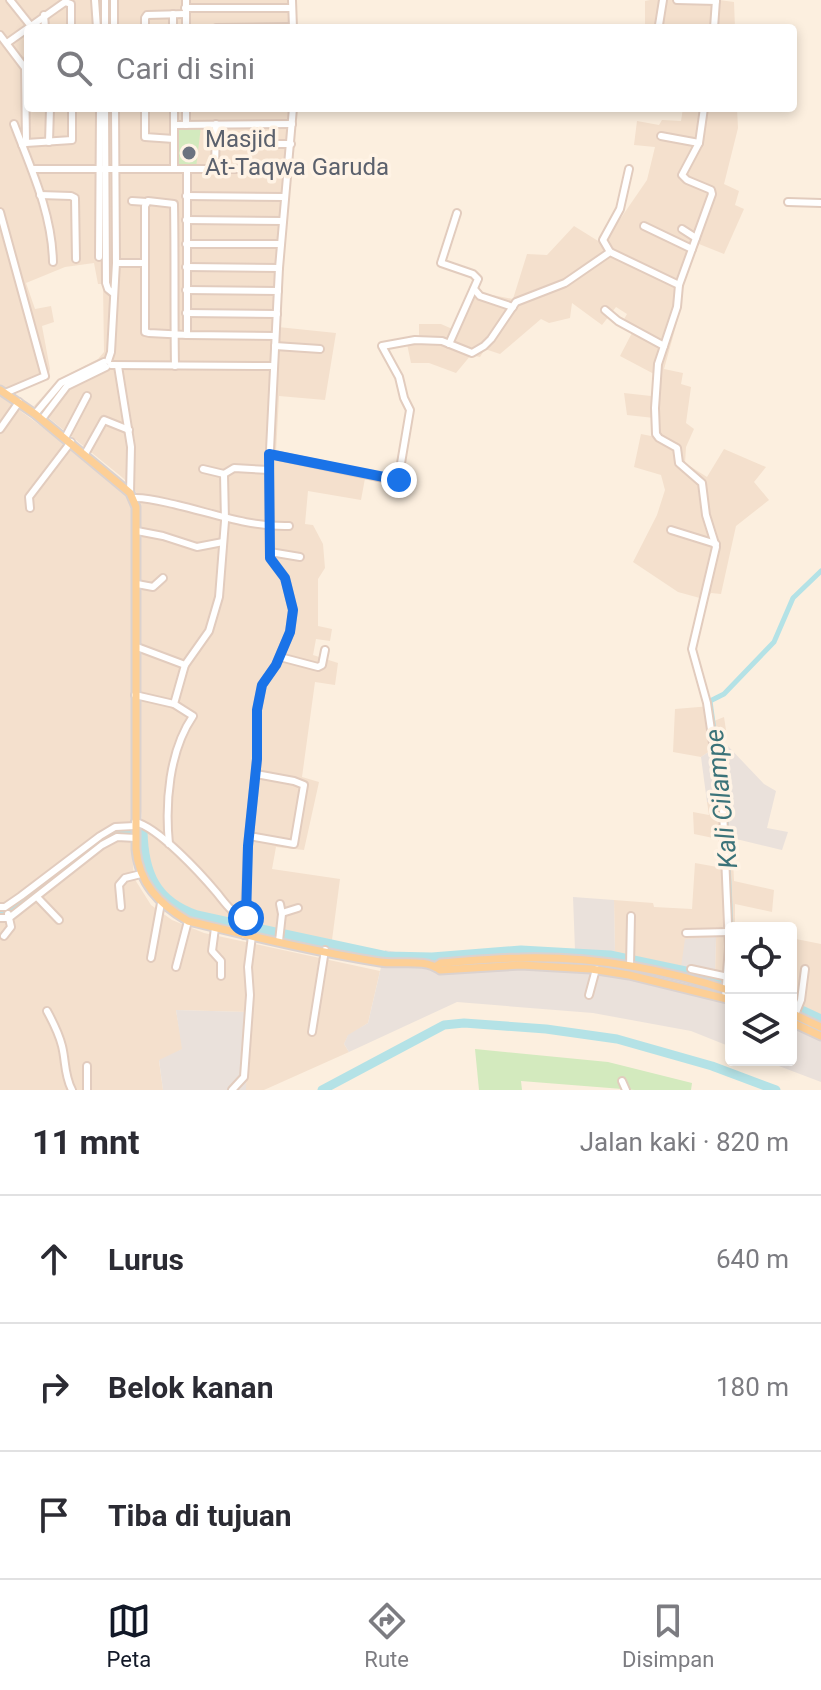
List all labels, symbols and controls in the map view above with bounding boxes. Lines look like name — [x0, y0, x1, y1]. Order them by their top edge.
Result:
search box — [24, 24, 797, 112]
icon: search — [52, 46, 96, 90]
text: Cari di sini — [116, 51, 255, 86]
place label: Masjid At-Taqwa Garuda — [205, 125, 389, 181]
marker: Masjid At-Taqwa Garuda — [180, 144, 198, 162]
route end — [381, 462, 417, 498]
water label: Kali Cilampe — [699, 728, 743, 870]
route start — [228, 900, 264, 936]
map controls — [725, 922, 797, 1066]
button: locate — [725, 922, 797, 994]
button: layers — [725, 994, 797, 1066]
text: 11 mnt — [32, 1122, 139, 1162]
text: Jalan kaki · 820 m — [580, 1127, 789, 1157]
icon: ahead — [32, 1237, 76, 1281]
text: Lurus — [108, 1242, 184, 1277]
text: 640 m — [716, 1244, 789, 1274]
icon: right — [32, 1365, 76, 1409]
text: Belok kanan — [108, 1370, 273, 1405]
text: 180 m — [716, 1372, 789, 1402]
icon: arrive — [32, 1493, 76, 1537]
text: Tiba di tujuan — [108, 1498, 292, 1533]
tab: Peta — [107, 1599, 151, 1672]
tab: Rute — [364, 1599, 409, 1672]
tab: Disimpan — [622, 1599, 714, 1672]

